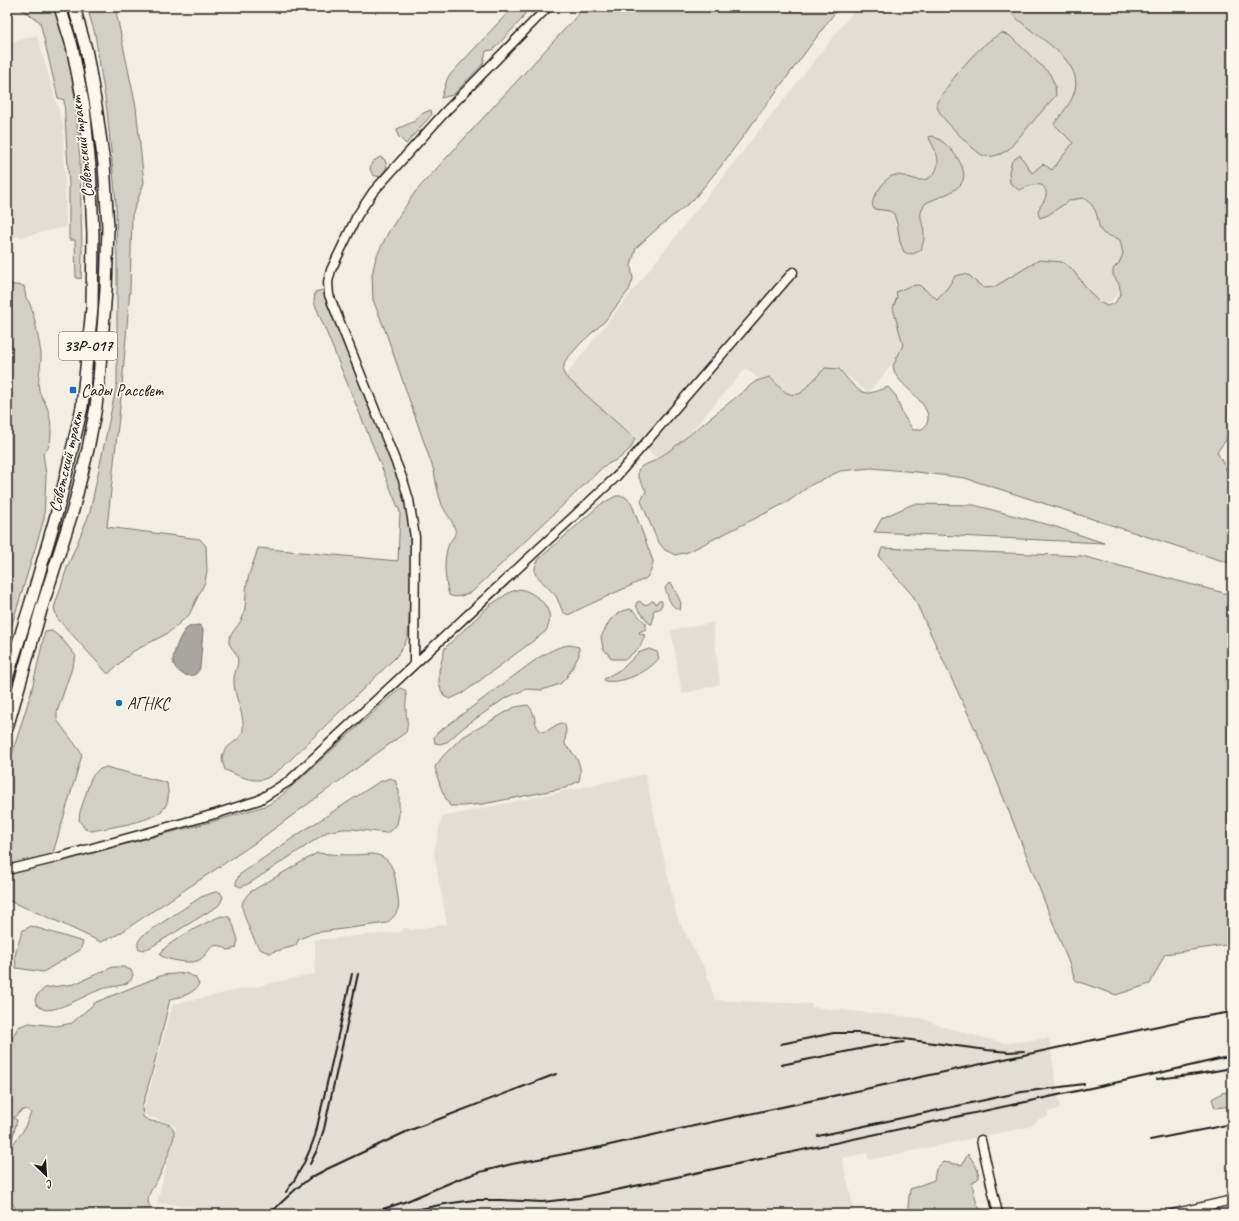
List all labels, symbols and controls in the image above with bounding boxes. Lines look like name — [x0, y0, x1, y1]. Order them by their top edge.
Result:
street label: Советский тракт — [65, 94, 99, 199]
road number: 33Р-017 — [59, 332, 117, 360]
place label: Сады Рассвет — [81, 380, 164, 401]
marker: Сады Рассвет — [68, 385, 78, 395]
street label: Советский тракт — [44, 409, 88, 514]
place label: АГНКС — [127, 693, 171, 714]
marker: АГНКС — [114, 698, 124, 708]
north arrow — [26, 1155, 66, 1195]
text: С — [43, 1177, 56, 1192]

